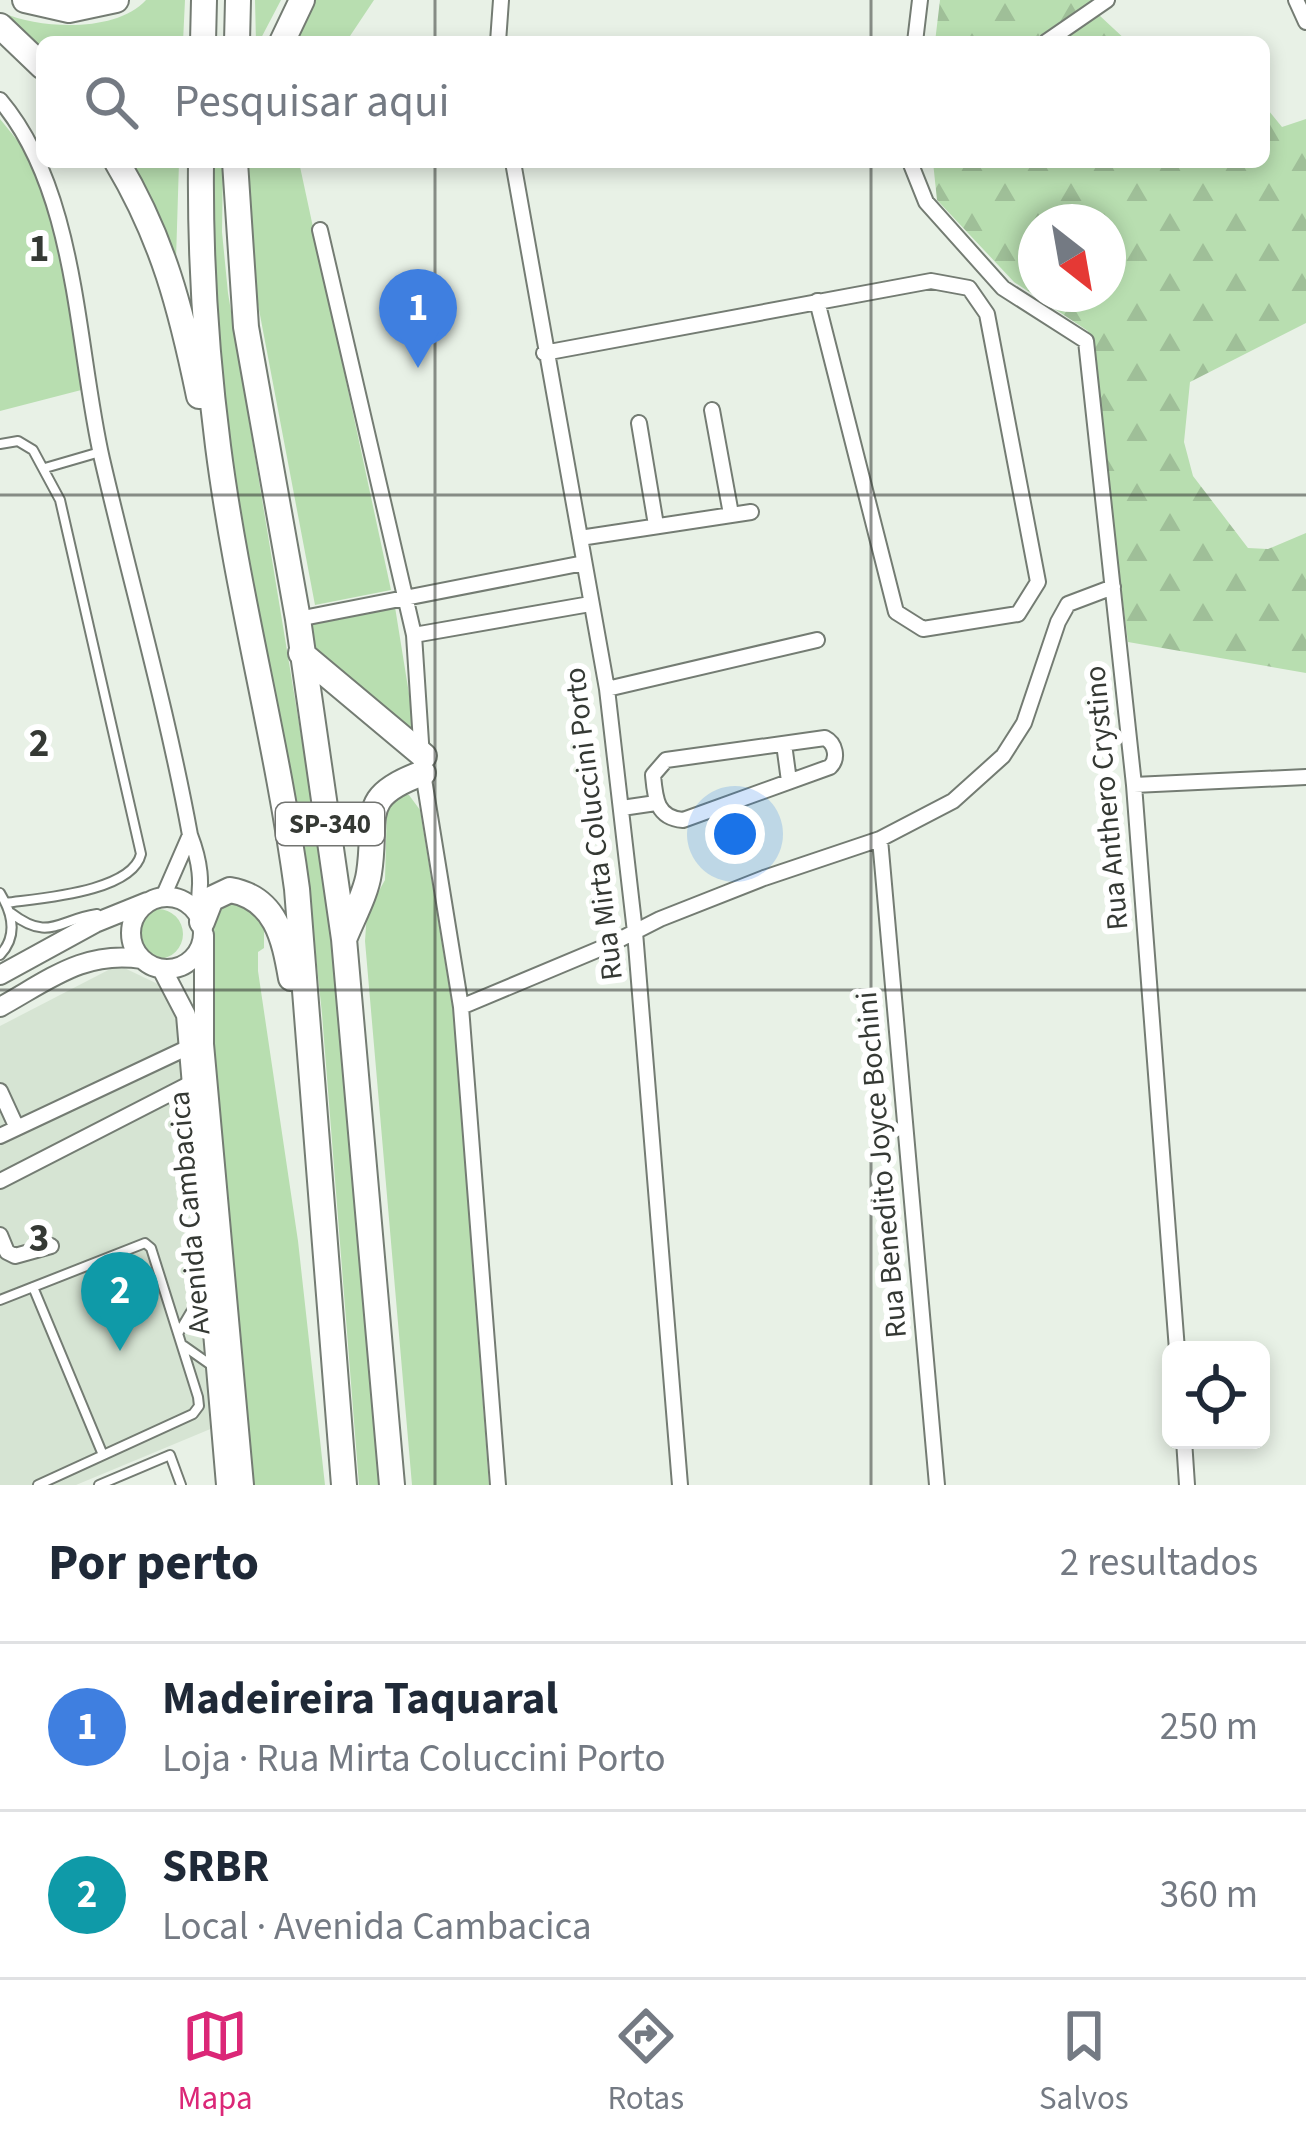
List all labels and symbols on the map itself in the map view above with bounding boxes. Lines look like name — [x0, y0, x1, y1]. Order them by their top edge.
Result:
north arrow — [1018, 204, 1126, 312]
text: 1 — [29, 221, 49, 277]
pin: 1 — [379, 269, 457, 368]
street label: Rua Anthero Crystino — [1074, 664, 1139, 932]
street label: Rua Mirta Coluccini Porto — [553, 665, 634, 983]
text: 2 — [29, 716, 49, 772]
road number: SP-340 — [276, 803, 384, 845]
your location — [705, 804, 765, 864]
street label: Rua Benedito Joyce Bochini — [845, 990, 918, 1340]
street label: Avenida Cambacica — [157, 1089, 222, 1337]
text: 3 — [29, 1211, 49, 1267]
pin: 2 — [81, 1252, 159, 1351]

